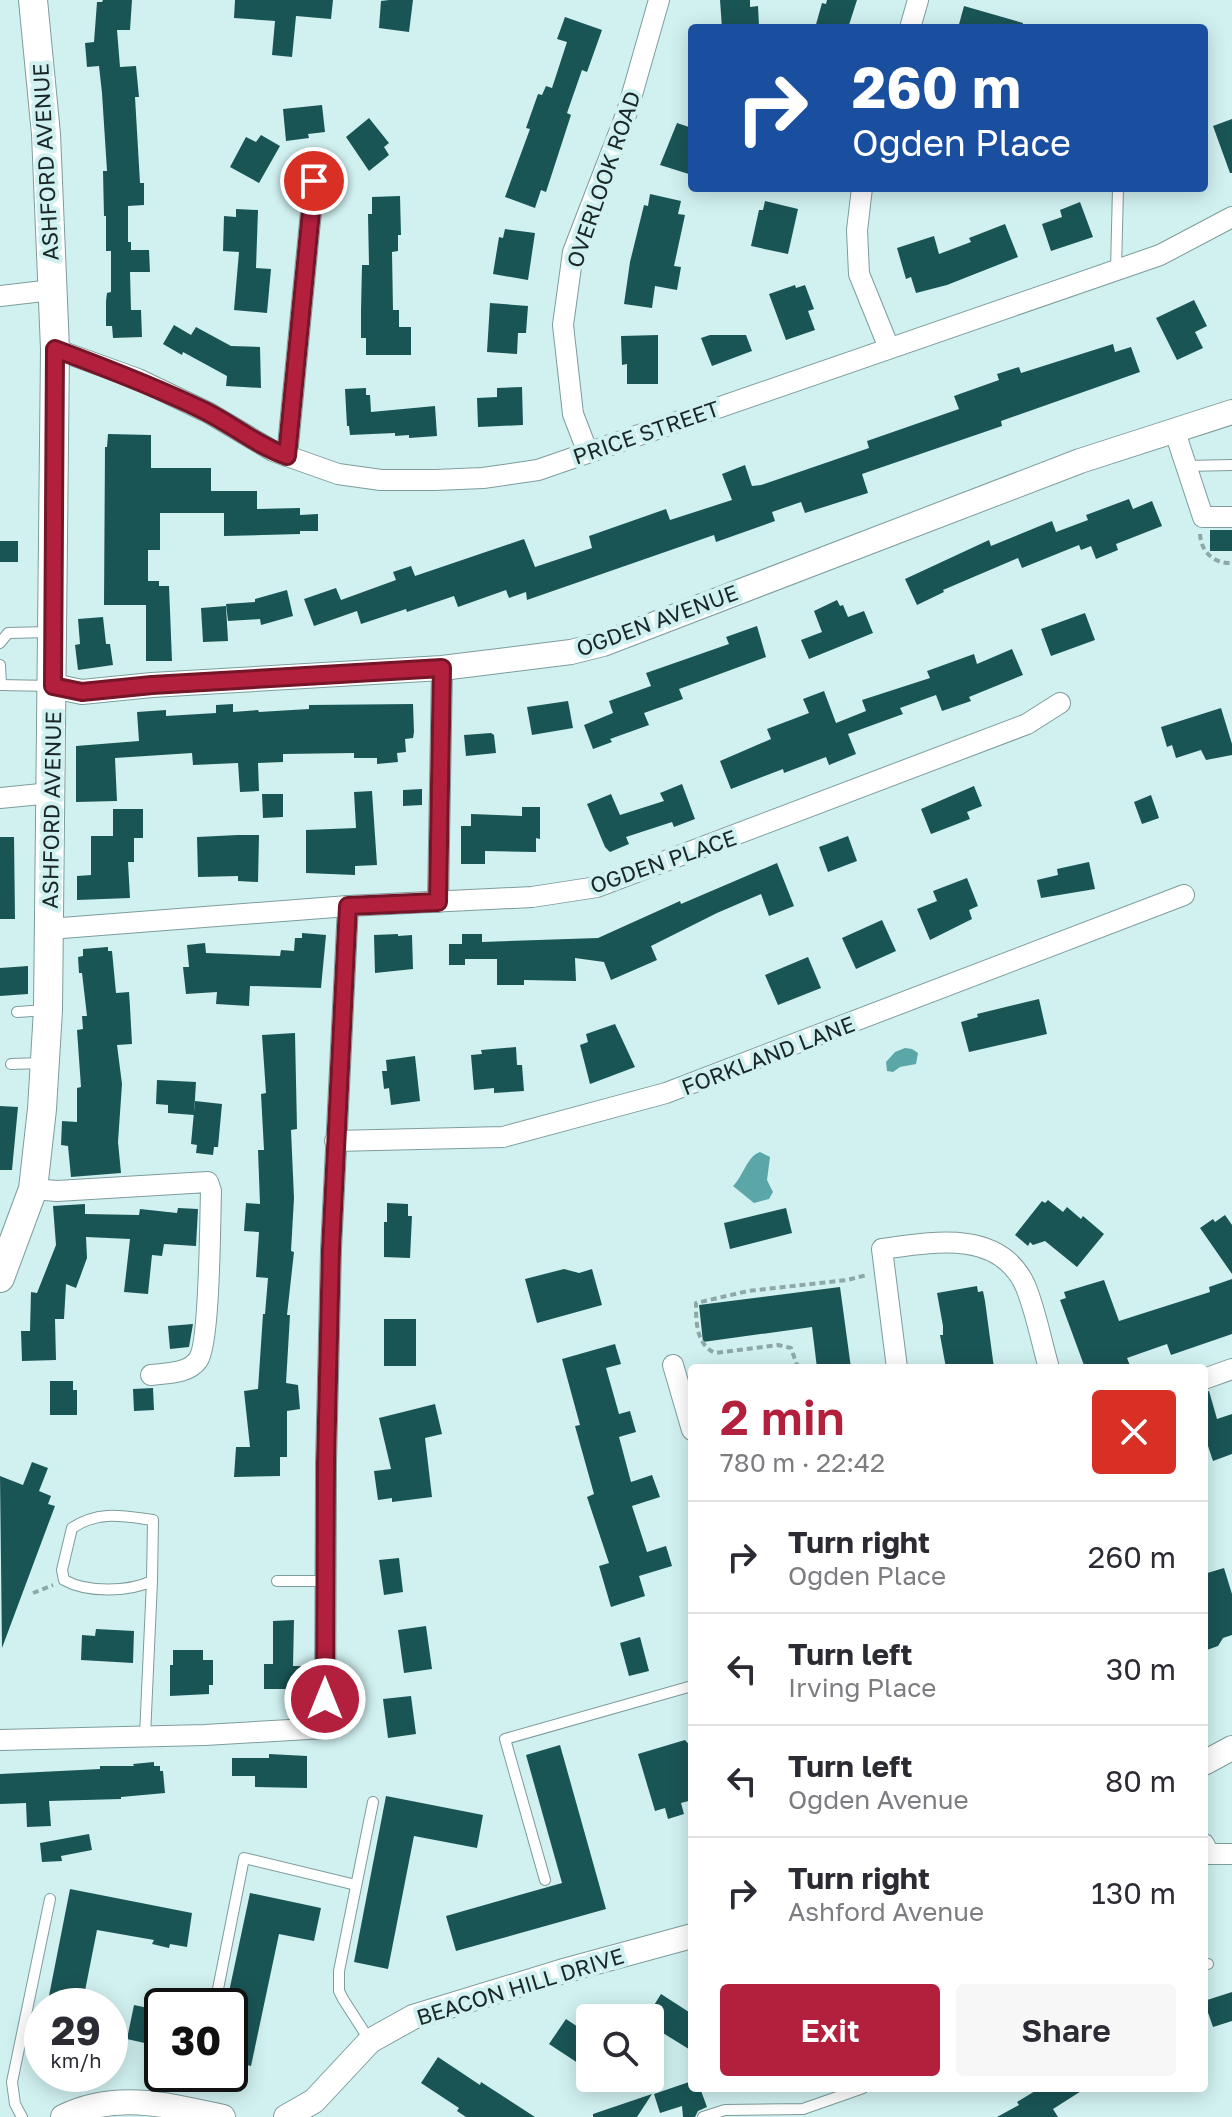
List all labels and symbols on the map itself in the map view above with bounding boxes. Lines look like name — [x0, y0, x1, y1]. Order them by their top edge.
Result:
street label: ASHFORD AVENUE — [26, 63, 64, 261]
street label: OVERLOOK ROAD — [560, 87, 646, 271]
pin — [280, 147, 348, 215]
street label: PRICE STREET — [569, 394, 723, 470]
street label: OGDEN AVENUE — [573, 578, 741, 662]
street label: ASHFORD AVENUE — [36, 711, 66, 909]
street label: OGDEN PLACE — [586, 823, 740, 899]
street label: FORKLAND LANE — [678, 1010, 858, 1100]
position arrow — [283, 1657, 367, 1741]
street label: BEACON HILL DRIVE — [413, 1942, 627, 2030]
speed limit sign: 30 — [144, 1988, 248, 2092]

